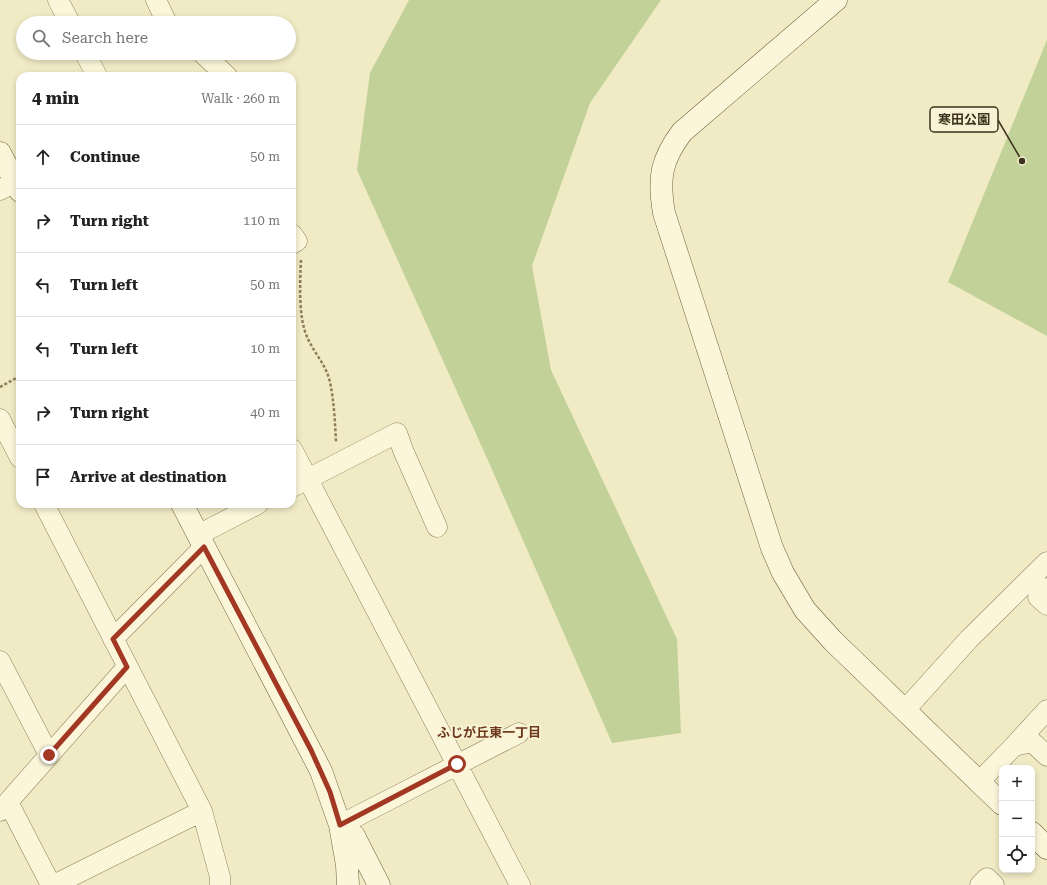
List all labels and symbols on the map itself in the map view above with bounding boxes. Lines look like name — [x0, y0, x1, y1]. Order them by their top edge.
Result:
callout: 寒田公園 — [930, 107, 998, 132]
text: 寒田公園 — [938, 112, 990, 127]
district label: ふじが丘東一丁目 — [437, 725, 541, 740]
route end — [40, 746, 58, 764]
route start — [448, 755, 466, 773]

